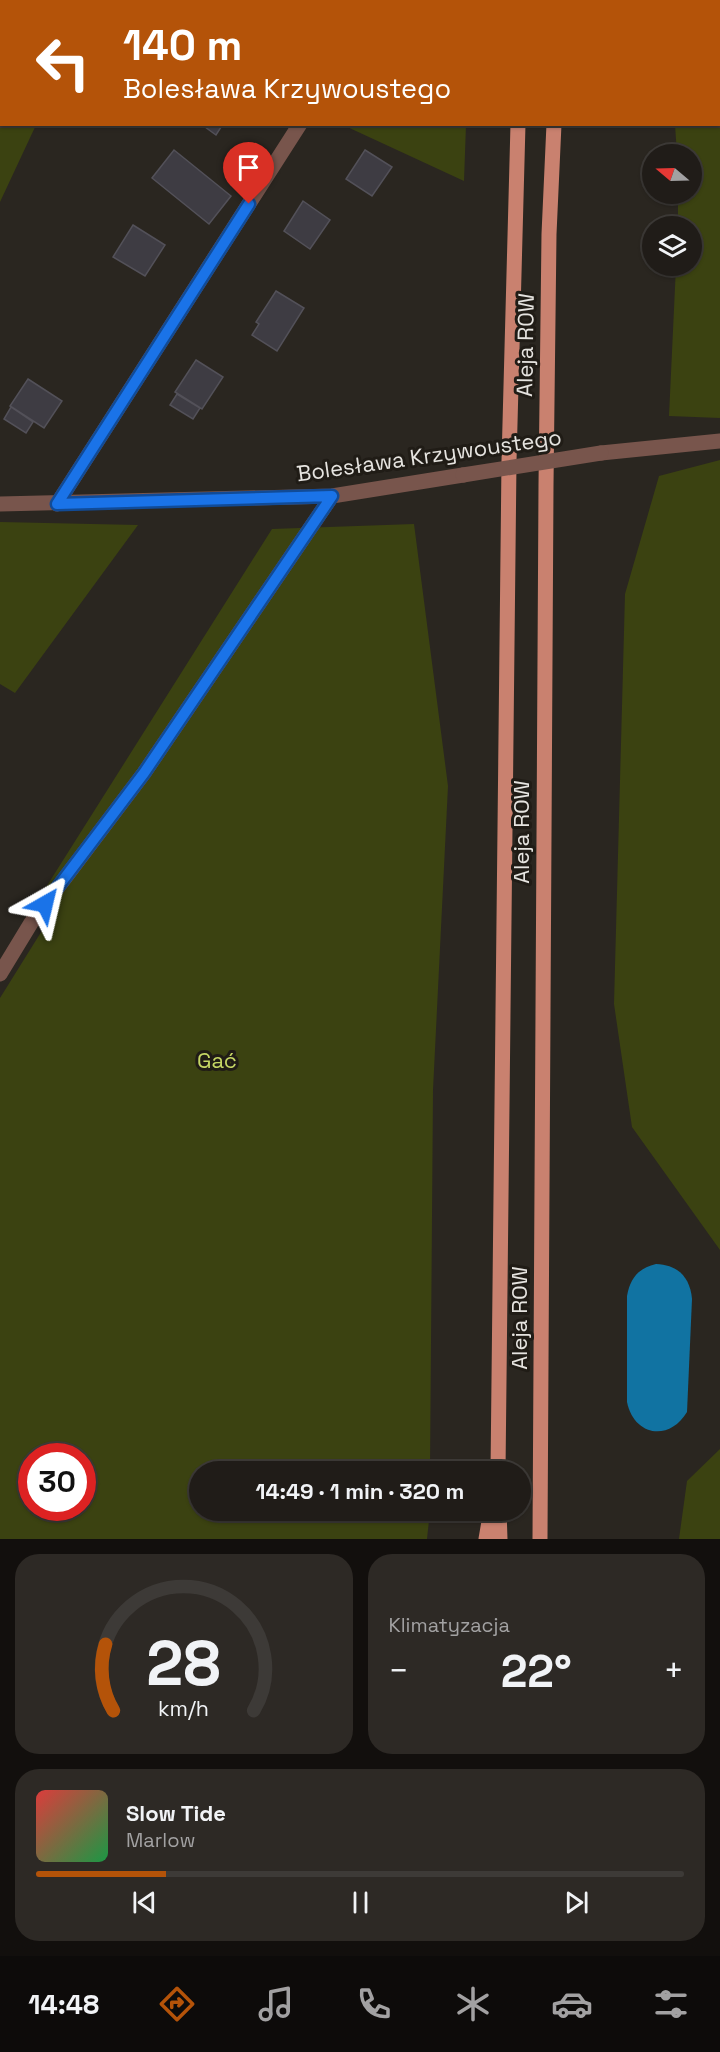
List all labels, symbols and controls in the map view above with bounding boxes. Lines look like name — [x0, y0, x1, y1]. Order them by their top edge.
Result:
text: 140 m — [123, 19, 242, 72]
icon: left — [24, 24, 102, 102]
text: Bolesława Krzywoustego — [123, 71, 451, 106]
pin — [223, 142, 274, 204]
north arrow — [642, 144, 702, 204]
map controls — [642, 144, 702, 276]
icon: arrive — [232, 151, 265, 184]
button: layers — [642, 216, 702, 276]
street label: Aleja ROW — [510, 293, 540, 397]
street label: Bolesława Krzywoustego — [295, 423, 563, 487]
street label: Aleja ROW — [507, 780, 535, 884]
position arrow — [13, 872, 77, 936]
park label: Gać — [197, 1046, 237, 1074]
street label: Aleja ROW — [505, 1266, 533, 1370]
speed limit sign: 30 — [18, 1443, 96, 1521]
text: 14:49 · 1 min · 320 m — [256, 1477, 464, 1505]
text: Klimatyzacja — [389, 1612, 510, 1638]
text: 28 — [146, 1624, 221, 1703]
text: 22° — [501, 1643, 572, 1700]
text: − — [389, 1650, 409, 1692]
text: + — [664, 1650, 684, 1692]
text: km/h — [158, 1695, 209, 1722]
text: Slow Tide — [126, 1799, 226, 1827]
text: Marlow — [126, 1827, 195, 1853]
icon: previous — [128, 1886, 161, 1919]
icon: pause — [344, 1886, 377, 1919]
icon: next — [560, 1886, 593, 1919]
icon: directions — [156, 1983, 198, 2025]
icon: music — [255, 1983, 297, 2025]
icon: phone — [353, 1983, 395, 2025]
icon: climate — [452, 1983, 494, 2025]
icon: car — [551, 1983, 593, 2025]
icon: filters — [650, 1983, 692, 2025]
text: 14:48 — [28, 1987, 99, 2022]

